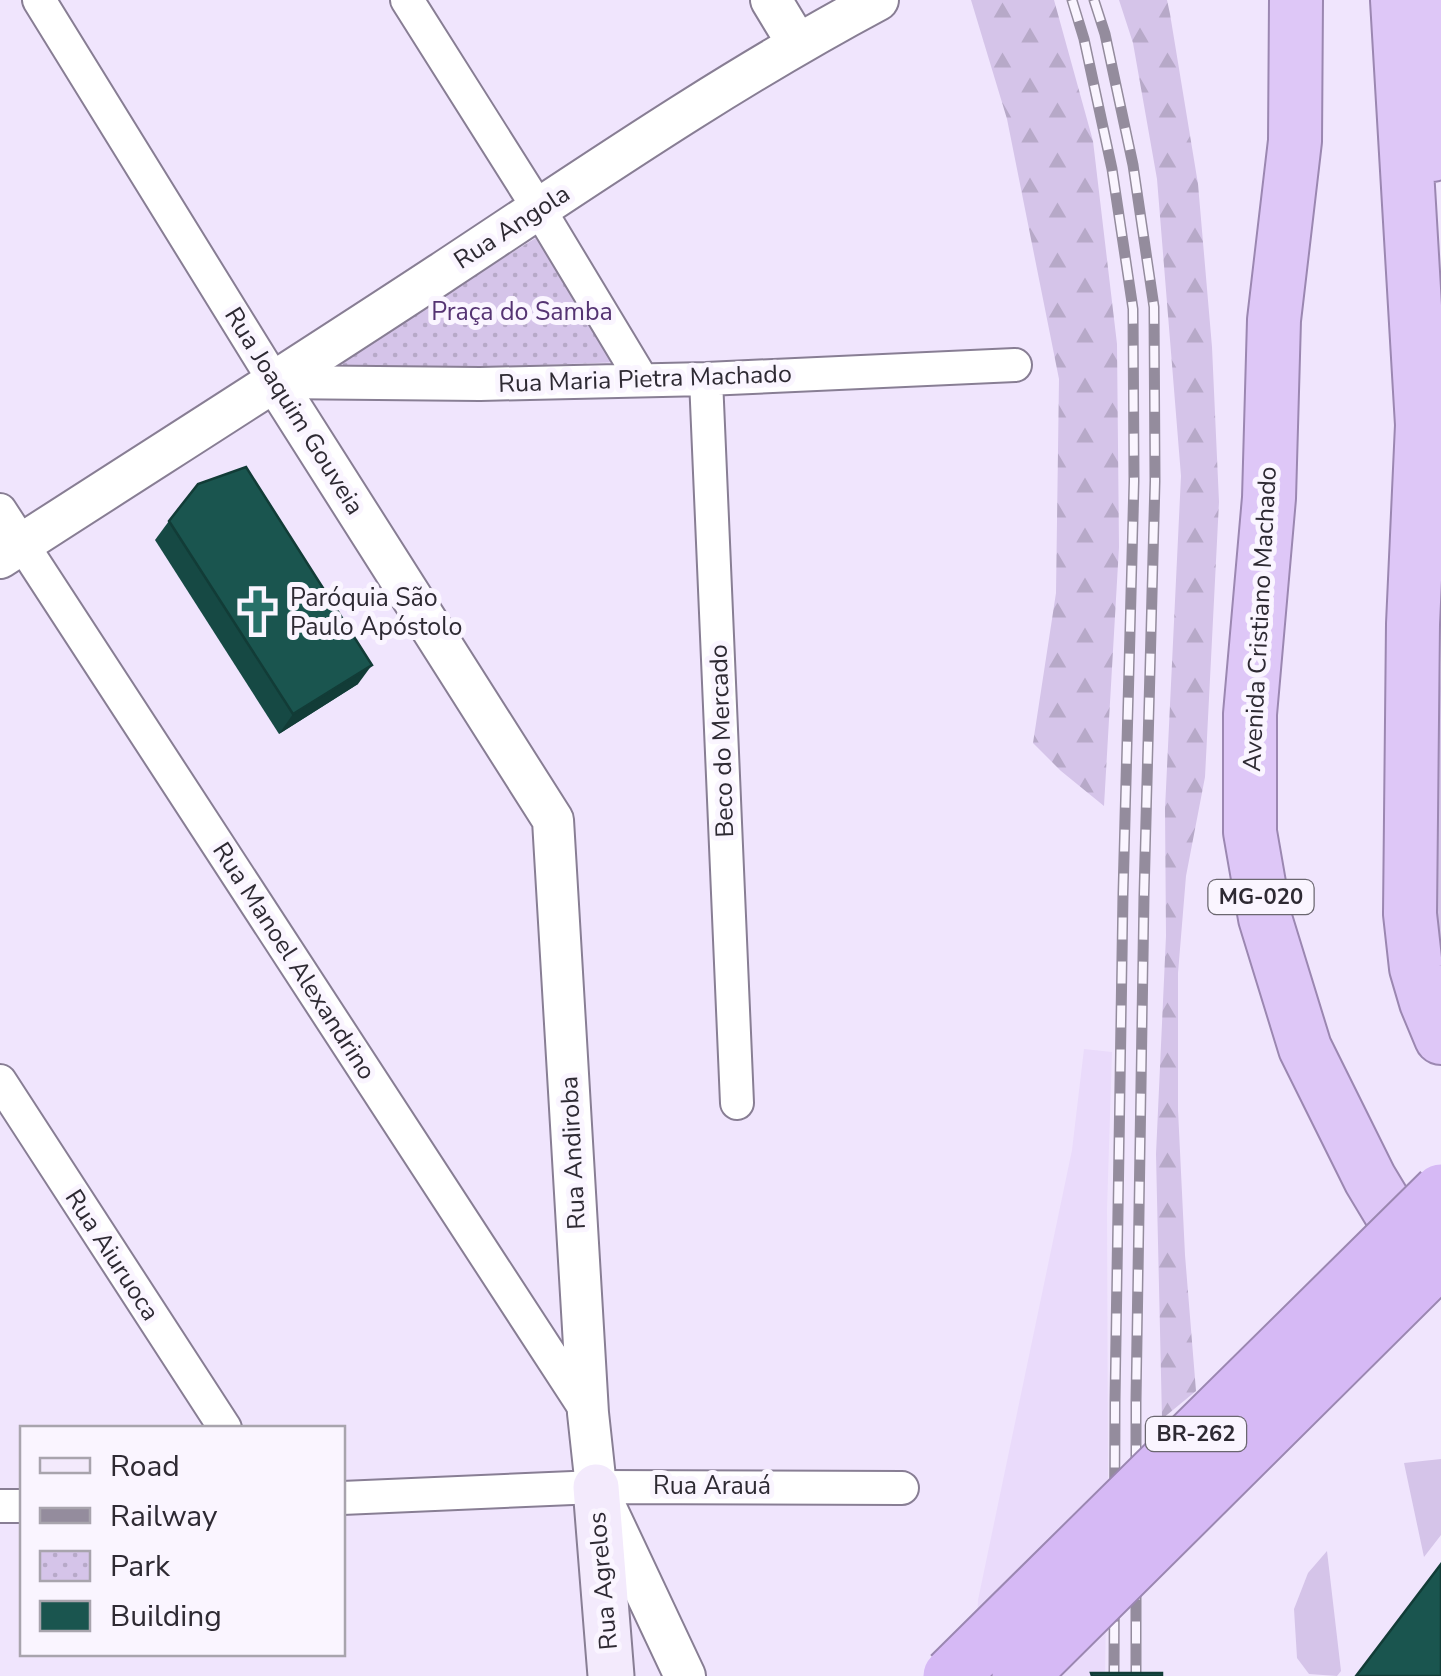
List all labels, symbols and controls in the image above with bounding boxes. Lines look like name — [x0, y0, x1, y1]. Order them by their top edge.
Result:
street label: Rua Angola — [447, 177, 577, 277]
park label: Praça do Samba — [431, 295, 613, 329]
street label: Rua Joaquim Gouveia — [216, 301, 372, 521]
street label: Rua Maria Pietra Machado — [498, 357, 792, 401]
street label: Avenida Cristiano Machado — [1235, 465, 1285, 773]
place label: Paróquia São Paulo Apóstolo — [290, 581, 462, 644]
church icon: Paróquia São Paulo Apóstolo — [233, 588, 281, 636]
street label: Beco do Mercado — [702, 644, 742, 838]
street label: Rua Manoel Alexandrino — [204, 836, 384, 1086]
road number: MG-020 — [1208, 880, 1314, 914]
street label: Rua Andiroba — [552, 1075, 594, 1231]
street label: Rua Aiuruoca — [57, 1183, 167, 1327]
road number: BR-262 — [1146, 1417, 1246, 1451]
legend — [20, 1426, 345, 1656]
text: Road — [110, 1446, 180, 1487]
street label: Rua Arauá — [653, 1469, 771, 1503]
text: Railway — [110, 1496, 218, 1537]
street label: Rua Agrelos — [580, 1511, 626, 1651]
text: Park — [110, 1546, 171, 1587]
text: Building — [110, 1596, 222, 1637]

